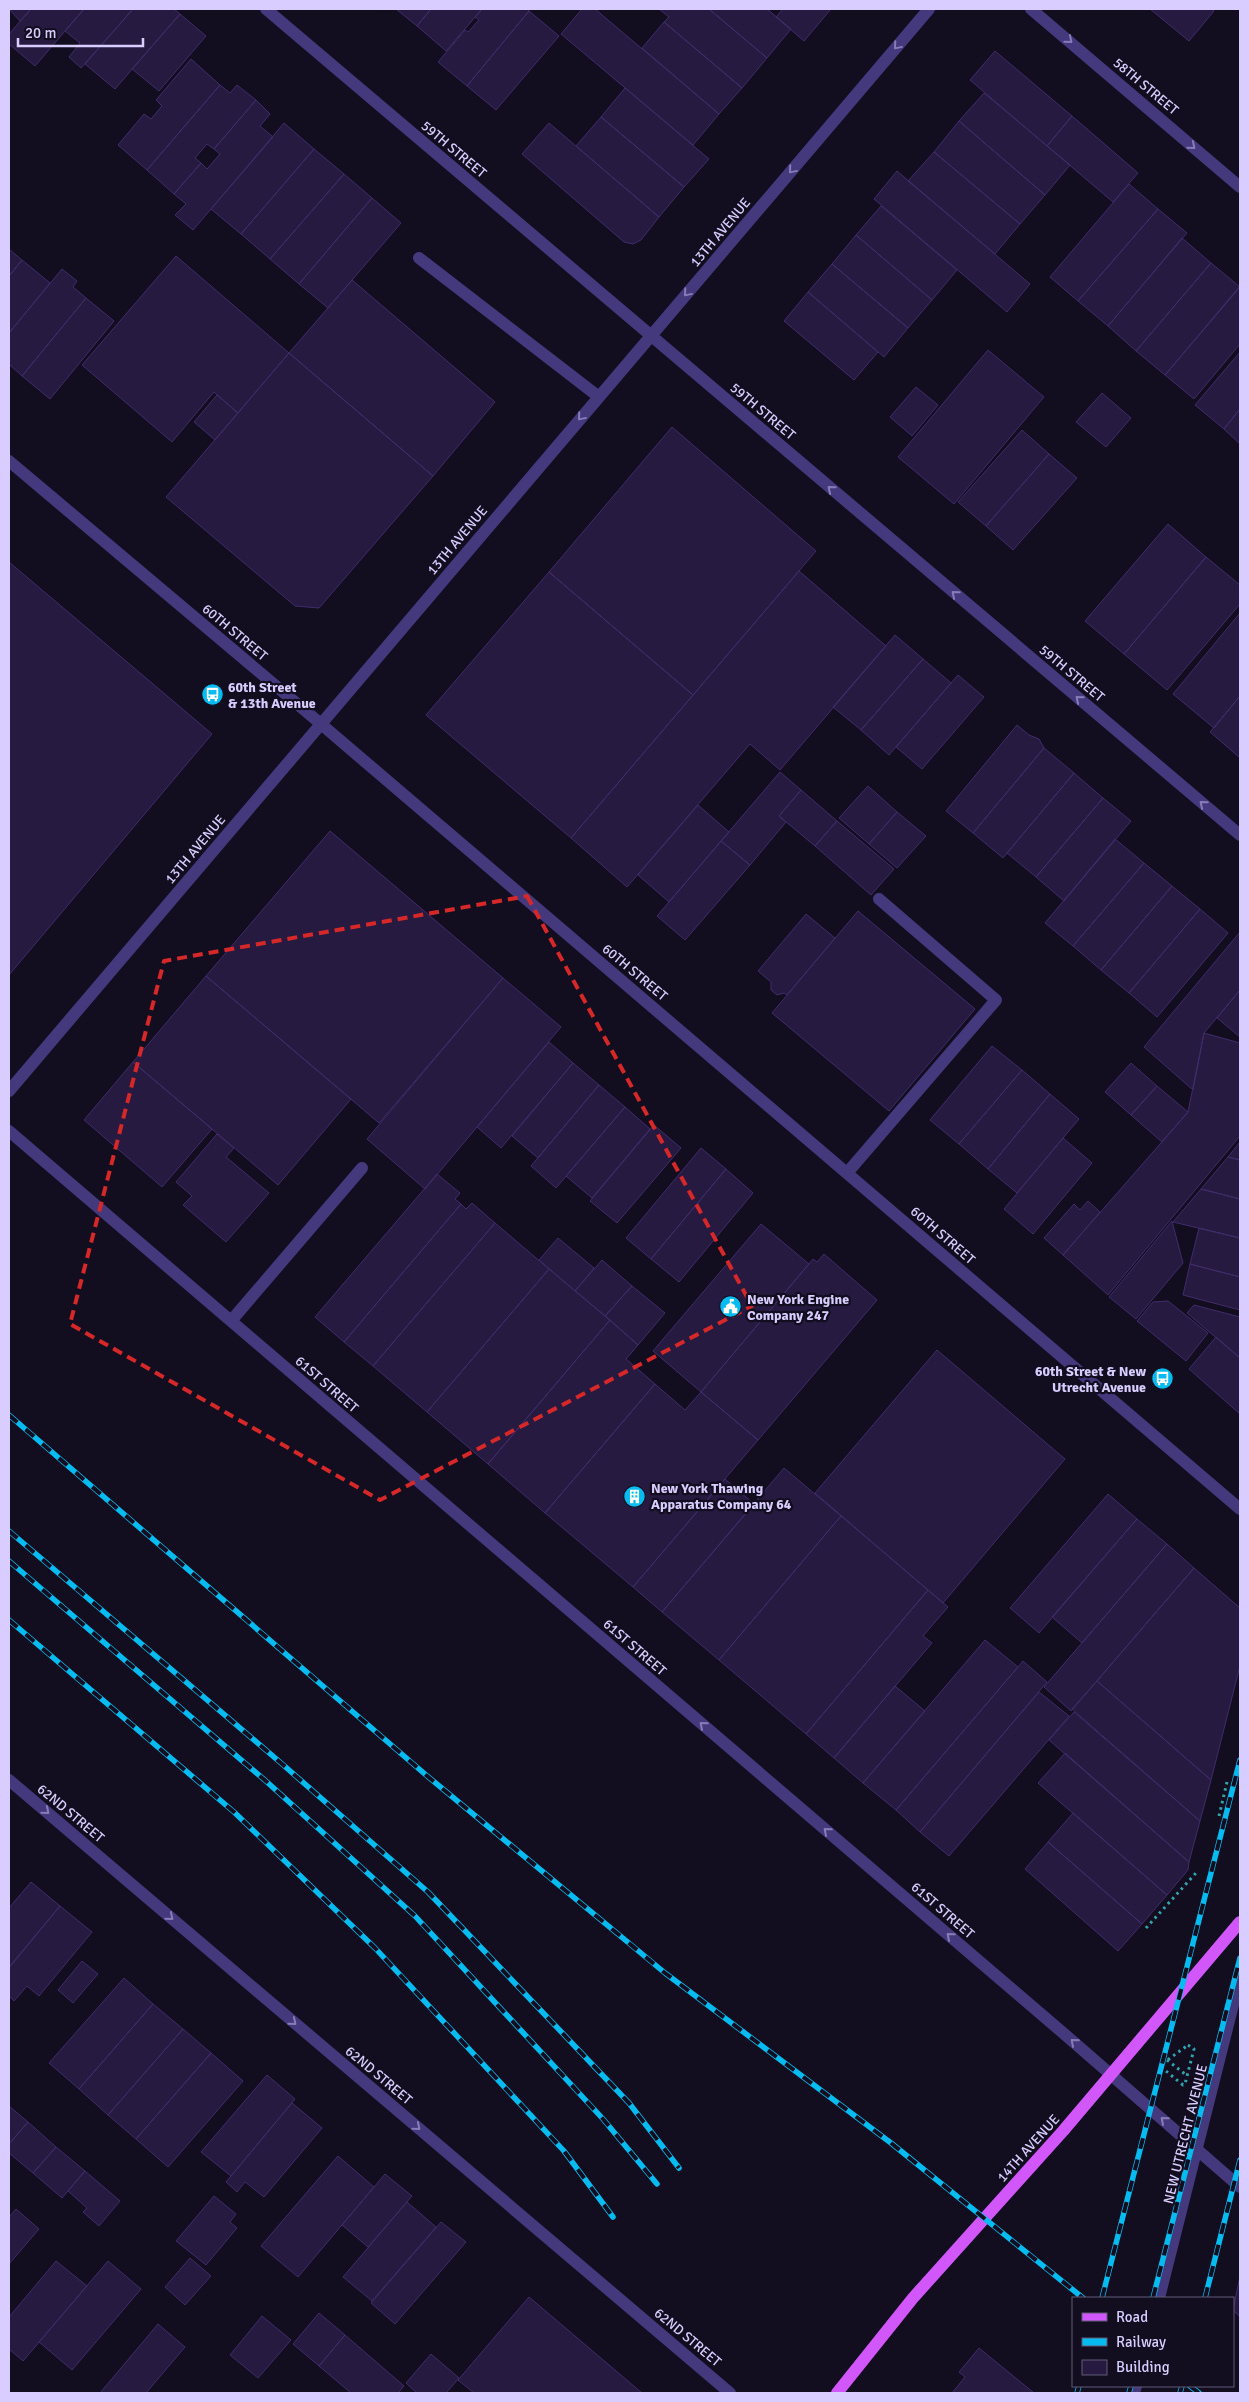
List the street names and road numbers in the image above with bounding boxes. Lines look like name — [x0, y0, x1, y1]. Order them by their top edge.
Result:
street label: 58TH STREET — [1110, 54, 1182, 119]
street label: 59TH STREET — [418, 117, 490, 182]
street label: 13TH AVENUE — [687, 194, 754, 270]
street label: 59TH STREET — [727, 379, 799, 444]
street label: 13TH AVENUE — [424, 502, 491, 578]
street label: 60TH STREET — [199, 600, 271, 665]
street label: 59TH STREET — [1036, 641, 1108, 706]
street label: 13TH AVENUE — [162, 811, 229, 887]
street label: 60TH STREET — [599, 940, 671, 1005]
street label: 60TH STREET — [907, 1203, 979, 1268]
street label: 61ST STREET — [292, 1352, 362, 1416]
street label: 61ST STREET — [600, 1615, 670, 1679]
street label: 62ND STREET — [34, 1780, 108, 1846]
street label: 61ST STREET — [908, 1878, 978, 1942]
street label: 62ND STREET — [342, 2042, 416, 2108]
street label: NEW UTRECHT AVENUE — [1160, 2062, 1211, 2206]
street label: 14TH AVENUE — [994, 2111, 1063, 2186]
street label: 62ND STREET — [651, 2304, 725, 2370]

